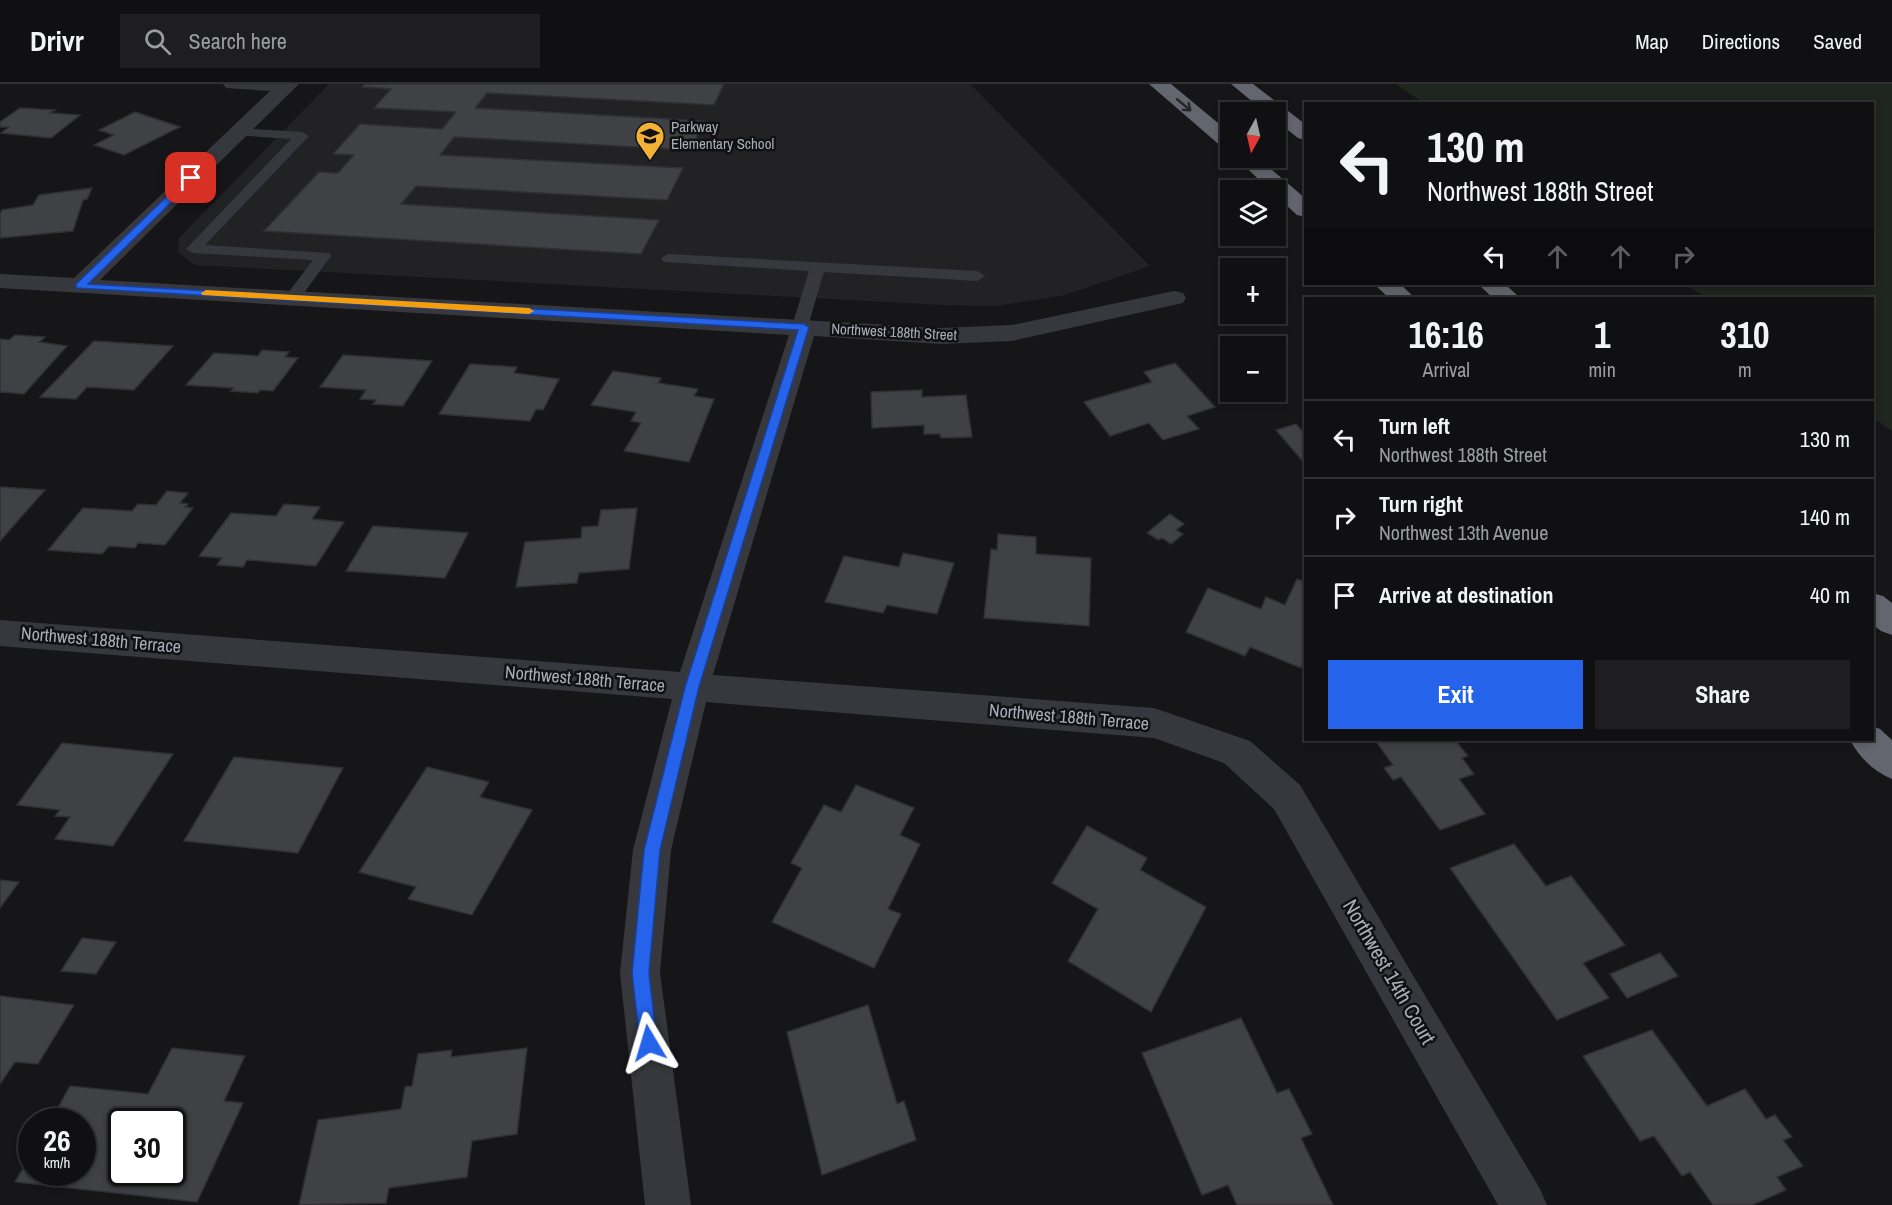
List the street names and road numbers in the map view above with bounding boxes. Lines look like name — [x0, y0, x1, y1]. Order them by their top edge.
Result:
street label: Northwest 188th Street — [831, 318, 958, 345]
street label: Northwest 188th Terrace — [20, 620, 182, 659]
street label: Northwest 188th Terrace — [504, 659, 666, 698]
street label: Northwest 188th Terrace — [988, 697, 1150, 736]
street label: Northwest 14th Court — [1336, 894, 1443, 1050]

